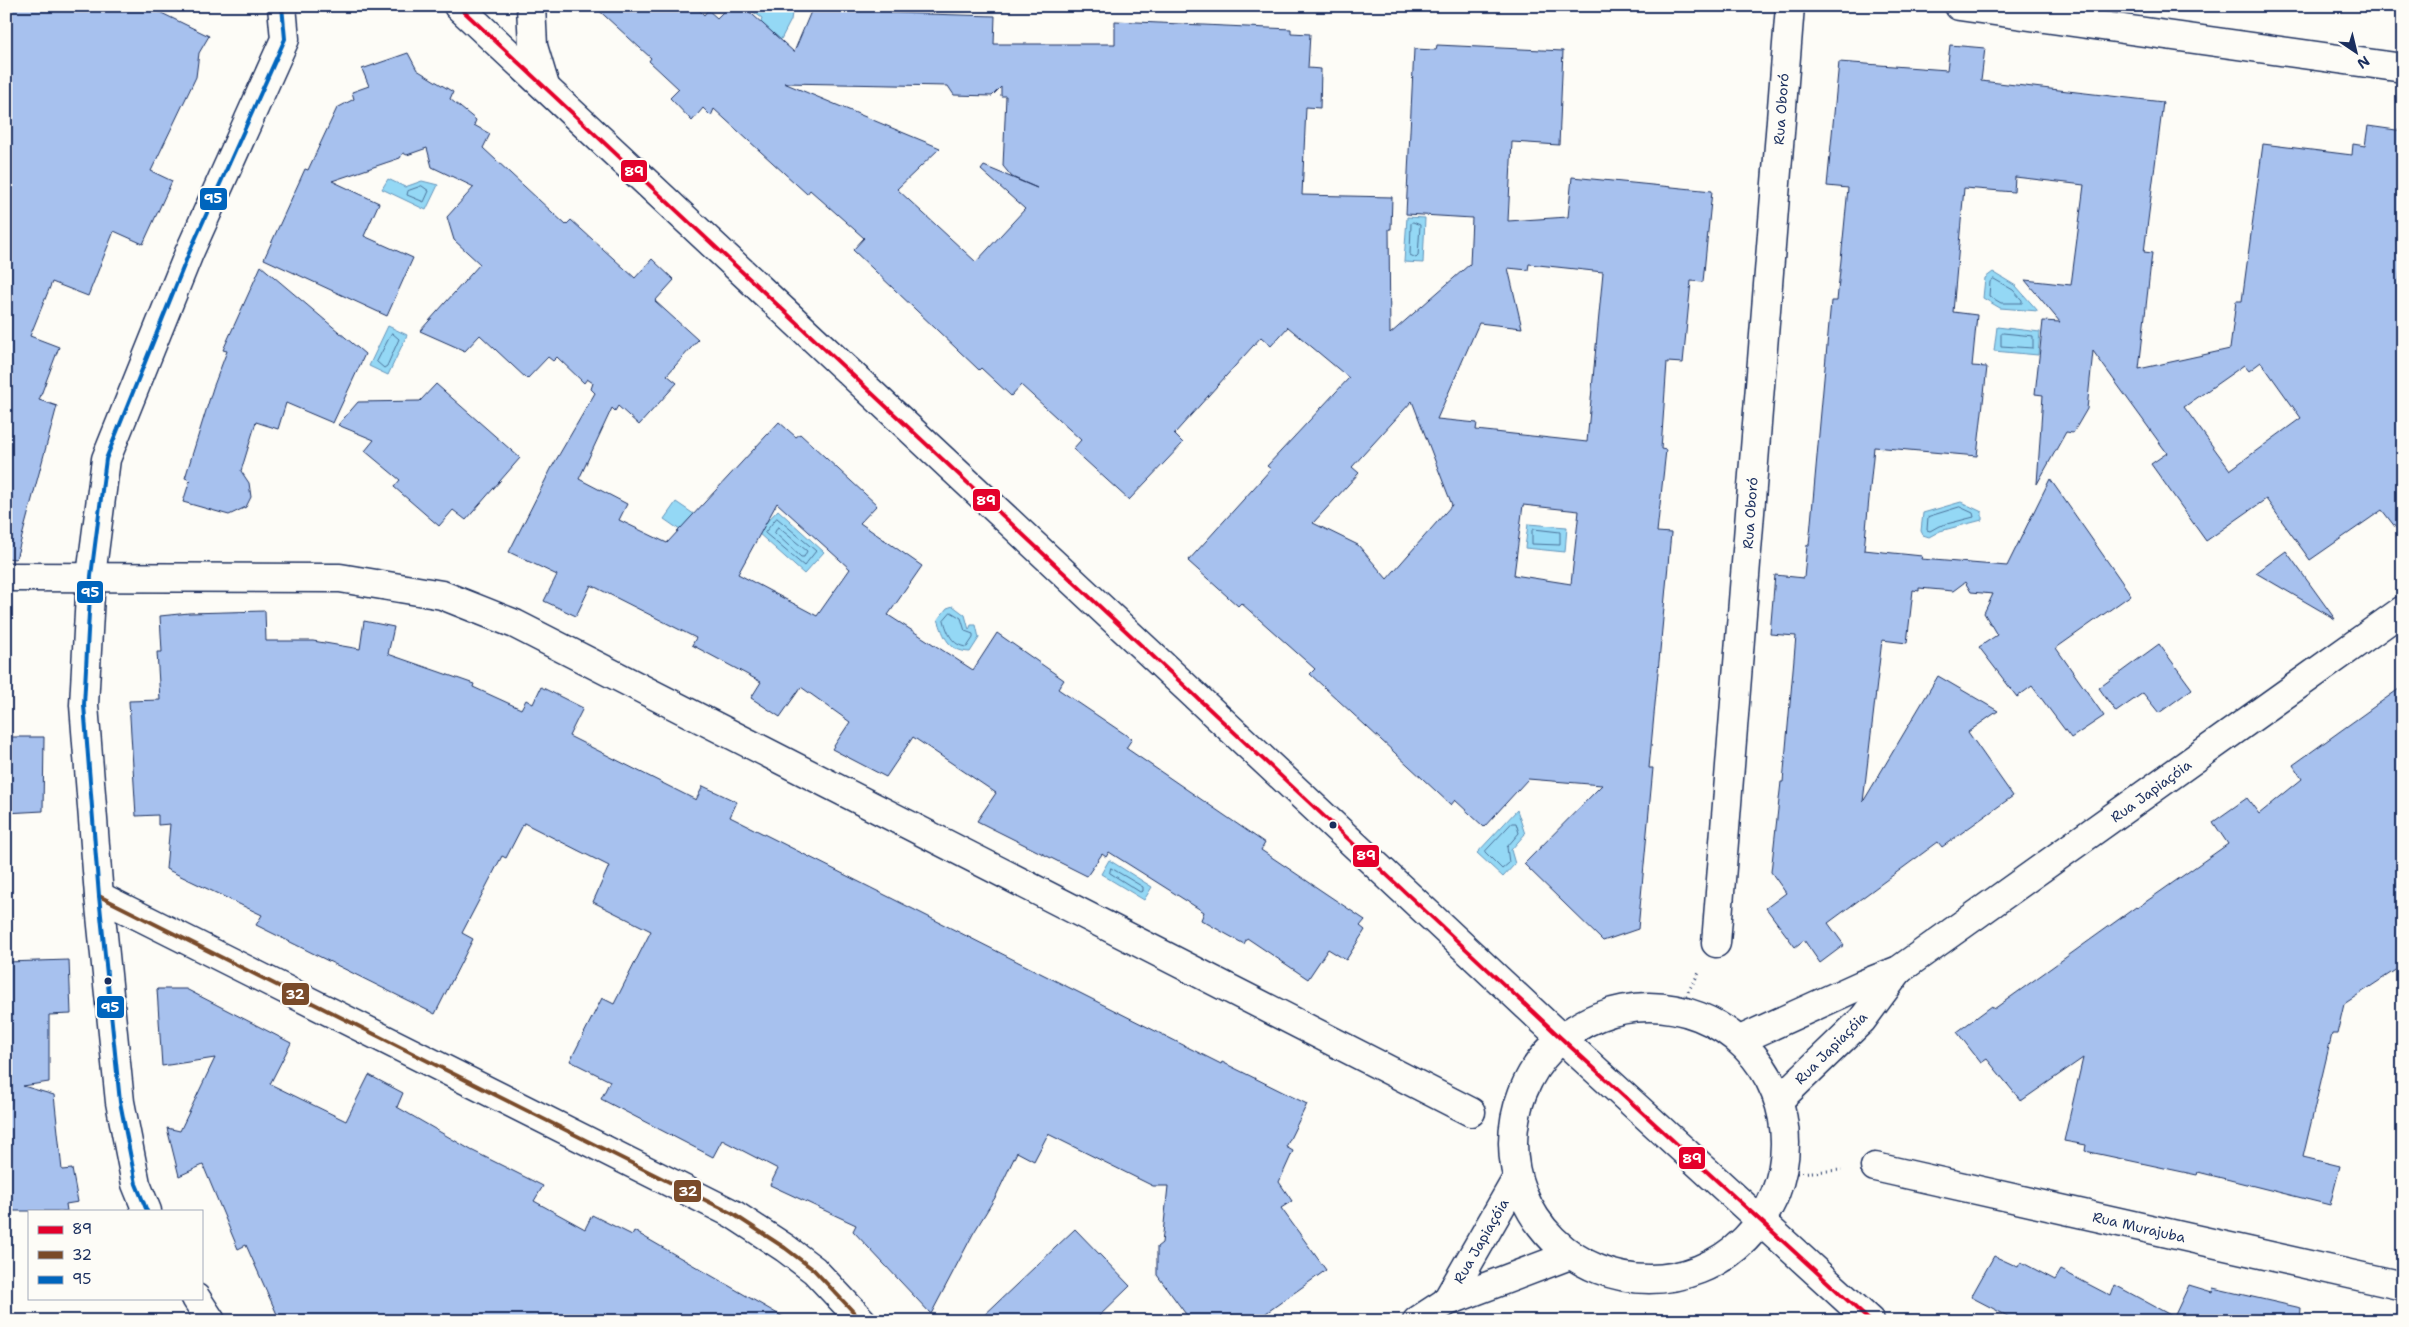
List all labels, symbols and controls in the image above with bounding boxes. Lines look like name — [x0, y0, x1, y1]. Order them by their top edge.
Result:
north arrow — [2332, 28, 2382, 78]
text: N — [2354, 52, 2373, 73]
street label: Rua Oboró — [1770, 73, 1792, 145]
line badge: 89 — [620, 159, 648, 183]
text: 89 — [624, 162, 644, 180]
line badge: 95 — [199, 187, 228, 211]
text: 95 — [204, 189, 223, 207]
street label: Rua Oboró — [1739, 477, 1761, 549]
line badge: 89 — [972, 488, 1001, 512]
text: 89 — [976, 491, 996, 509]
line badge: 95 — [76, 580, 104, 604]
text: 95 — [81, 583, 100, 601]
street label: Rua Japiaçóia — [2107, 756, 2195, 826]
unlabelled marker — [1328, 820, 1338, 830]
line badge: 89 — [1352, 844, 1380, 868]
text: 89 — [1356, 846, 1376, 864]
unlabelled marker — [103, 976, 113, 986]
line badge: 32 — [281, 982, 310, 1006]
text: 32 — [285, 985, 305, 1003]
line badge: 95 — [96, 995, 125, 1019]
text: 95 — [101, 998, 120, 1016]
street label: Rua Japiaçóia — [1791, 1008, 1871, 1088]
line badge: 89 — [1678, 1146, 1706, 1170]
text: 89 — [1682, 1149, 1702, 1167]
line badge: 32 — [673, 1179, 702, 1203]
text: 32 — [678, 1182, 698, 1200]
street label: Rua Japiaçóia — [1449, 1195, 1513, 1287]
street label: Rua Murajuba — [2091, 1208, 2188, 1247]
legend — [28, 1210, 202, 1300]
text: 89 — [72, 1219, 92, 1239]
text: 32 — [72, 1245, 92, 1265]
text: 95 — [72, 1269, 91, 1289]

